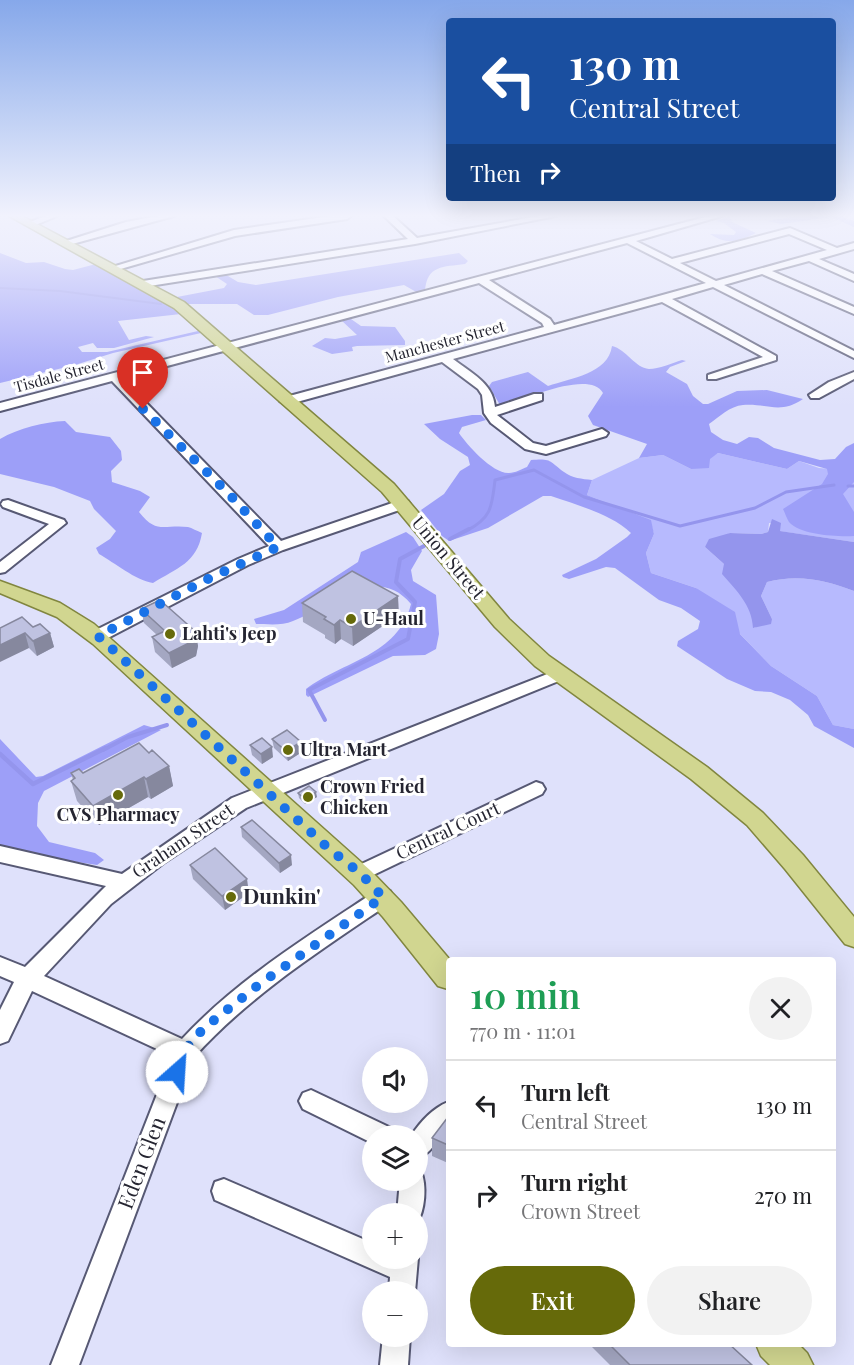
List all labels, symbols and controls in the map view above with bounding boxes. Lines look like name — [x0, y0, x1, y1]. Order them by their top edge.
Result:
text: 130 m — [569, 35, 680, 91]
icon: left — [470, 42, 548, 120]
text: Central Street — [569, 89, 739, 125]
icon: right — [533, 156, 566, 189]
text: Then — [470, 158, 521, 188]
street label: Manchester Street — [383, 315, 507, 367]
pin — [117, 347, 168, 409]
street label: Tisdale Street — [12, 353, 107, 397]
icon: arrive — [126, 356, 159, 389]
street label: Union Street — [407, 511, 491, 604]
place label: U-Haul — [363, 606, 424, 630]
marker: U-Haul — [344, 612, 358, 626]
place label: Lahti's Jeep — [182, 621, 277, 645]
marker: Lahti's Jeep — [163, 627, 177, 641]
place label: Ultra Mart — [300, 737, 387, 761]
marker: Ultra Mart — [281, 743, 295, 757]
place label: Crown Fried Chicken — [320, 774, 425, 819]
marker: CVS Pharmacy — [111, 788, 125, 802]
marker: Crown Fried Chicken — [301, 790, 315, 804]
street label: Central Court — [392, 795, 504, 865]
street label: Graham Street — [127, 797, 239, 883]
place label: CVS Pharmacy — [56, 802, 180, 826]
place label: Dunkin' — [243, 881, 321, 909]
marker: Dunkin' — [224, 890, 238, 904]
text: 10 min — [470, 970, 580, 1018]
button: close — [749, 977, 812, 1040]
text: 770 m · 11:01 — [470, 1017, 576, 1044]
position arrow — [145, 1040, 209, 1104]
map controls — [362, 1047, 428, 1347]
button: sound — [362, 1047, 428, 1113]
text: Turn left — [521, 1077, 610, 1107]
icon: left — [470, 1089, 503, 1122]
text: 130 m — [756, 1090, 812, 1120]
text: Central Street — [521, 1107, 647, 1134]
street label: Eden Glen — [110, 1112, 171, 1213]
button: layers — [362, 1125, 428, 1191]
text: Turn right — [521, 1167, 627, 1197]
icon: right — [470, 1179, 503, 1212]
text: 270 m — [754, 1180, 812, 1210]
text: Crown Street — [521, 1197, 640, 1224]
button: + — [362, 1203, 428, 1269]
button: Exit — [470, 1266, 635, 1335]
button: Share — [647, 1266, 812, 1335]
button: − — [362, 1281, 428, 1347]

